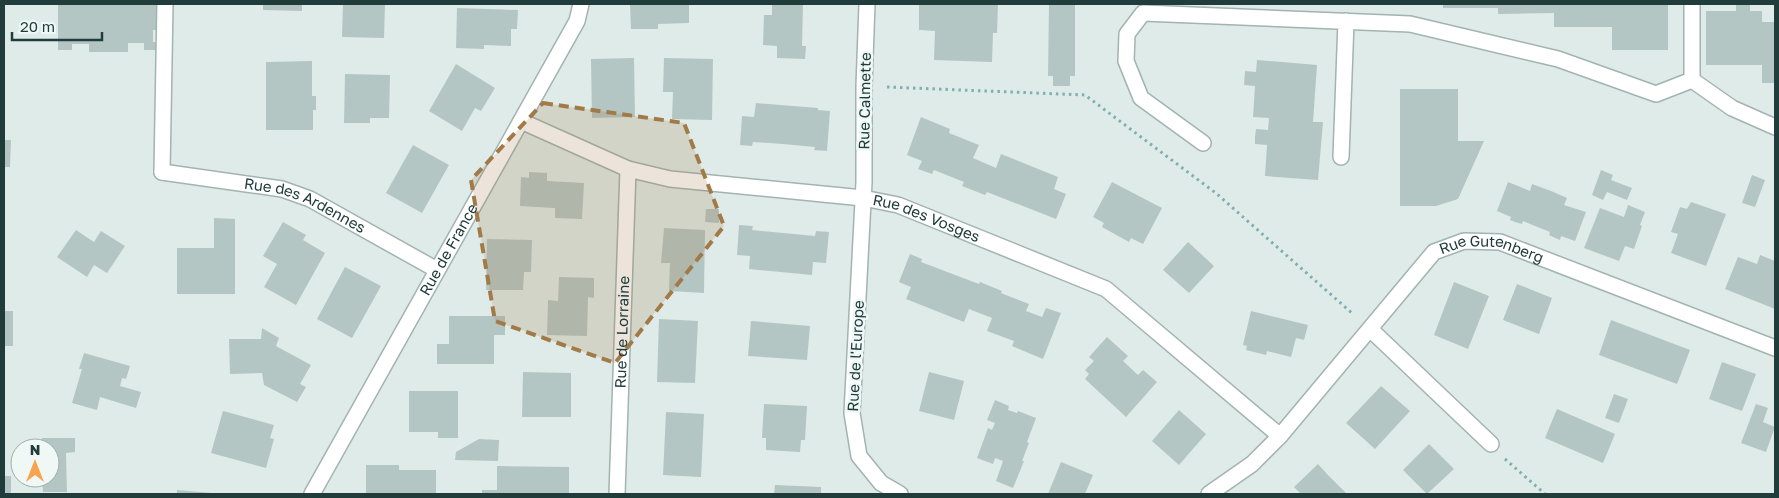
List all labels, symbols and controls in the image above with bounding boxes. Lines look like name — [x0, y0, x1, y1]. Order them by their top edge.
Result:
scale bar — [12, 10, 102, 42]
text: 20 m — [20, 17, 55, 35]
street label: Rue Calmette — [854, 52, 874, 150]
street label: Rue des Ardennes — [243, 174, 369, 236]
street label: Rue des Vosges — [871, 190, 983, 245]
street label: Rue de France — [415, 200, 481, 298]
street label: Rue Gutenberg — [1436, 231, 1547, 266]
street label: Rue de Lorraine — [611, 275, 632, 389]
street label: Rue de l'Europe — [843, 300, 867, 412]
north arrow — [10, 438, 60, 488]
text: N — [30, 441, 40, 458]

